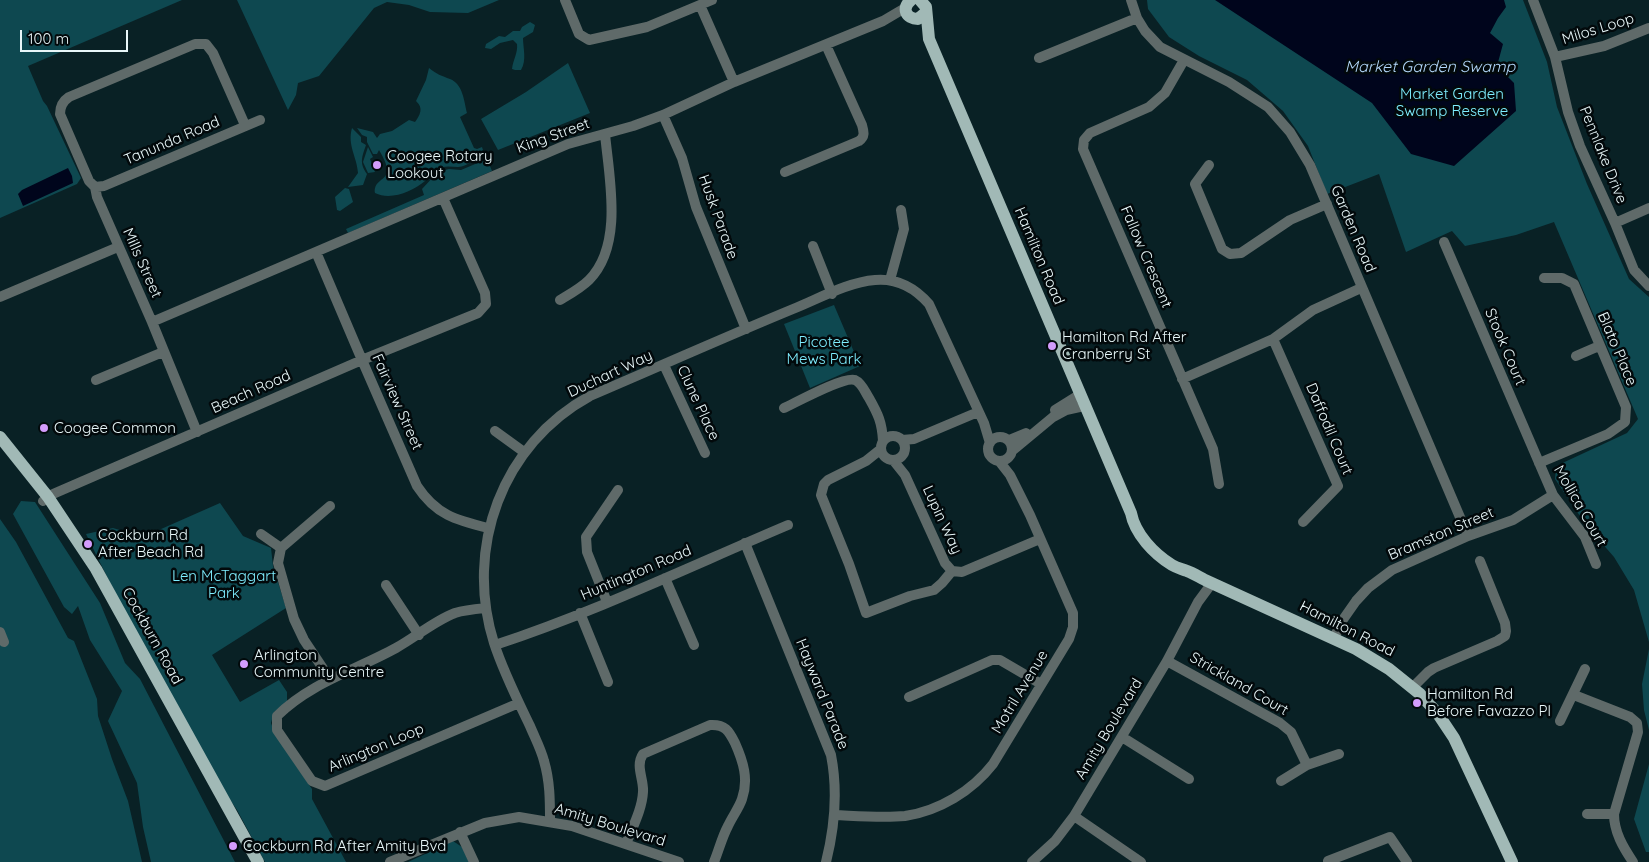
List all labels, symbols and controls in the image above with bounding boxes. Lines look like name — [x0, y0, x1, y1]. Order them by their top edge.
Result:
street label: Milos Loop — [1560, 10, 1636, 48]
scale bar — [22, 20, 130, 52]
text: 100 m — [28, 29, 69, 48]
water label: Market Garden Swamp — [1345, 57, 1515, 77]
park label: Market Garden Swamp Reserve — [1396, 85, 1508, 120]
street label: Pennlake Drive — [1575, 104, 1631, 206]
street label: Tanunda Road — [122, 113, 222, 169]
street label: King Street — [514, 114, 592, 158]
place label: Coogee Rotary Lookout — [387, 147, 493, 182]
marker: Coogee Rotary Lookout — [371, 159, 383, 171]
street label: Husk Parade — [694, 172, 742, 262]
street label: Garden Road — [1327, 183, 1379, 275]
street label: Fallow Crescent — [1116, 203, 1176, 311]
street label: Hamilton Road — [1010, 205, 1068, 307]
street label: Mills Street — [119, 225, 165, 301]
street label: Stook Court — [1481, 306, 1529, 388]
street label: Blato Place — [1593, 310, 1641, 388]
place label: Hamilton Rd After Cranberry St — [1062, 328, 1187, 363]
park label: Picotee Mews Park — [787, 333, 861, 368]
marker: Hamilton Rd After Cranberry St — [1046, 340, 1058, 352]
street label: Duchart Way — [565, 346, 655, 402]
street label: Fairview Street — [368, 351, 426, 453]
street label: Clune Place — [673, 363, 723, 443]
street label: Beach Road — [209, 366, 293, 418]
street label: Daffodil Court — [1302, 380, 1356, 478]
place label: Coogee Common — [54, 419, 176, 437]
marker: Coogee Common — [38, 422, 50, 434]
street label: Mollica Court — [1550, 462, 1610, 550]
street label: Lupin Way — [918, 483, 966, 557]
street label: Bramston Street — [1385, 504, 1497, 564]
place label: Cockburn Rd After Beach Rd — [98, 526, 203, 561]
marker: Cockburn Rd After Beach Rd — [82, 538, 94, 550]
street label: Huntington Road — [578, 542, 694, 604]
park label: Len McTaggart Park — [172, 567, 276, 602]
street label: Cockburn Road — [118, 584, 186, 688]
street label: Hamilton Road — [1296, 597, 1398, 661]
street label: Hayward Parade — [792, 636, 852, 752]
place label: Arlington Community Centre — [254, 646, 384, 681]
street label: Motril Avenue — [988, 647, 1052, 737]
street label: Strickland Court — [1186, 648, 1292, 720]
marker: Arlington Community Centre — [238, 658, 250, 670]
street label: Amity Boulevard — [1072, 675, 1146, 783]
place label: Hamilton Rd Before Favazzo Pl — [1427, 685, 1551, 720]
marker: Hamilton Rd Before Favazzo Pl — [1411, 697, 1423, 709]
street label: Arlington Loop — [325, 720, 427, 776]
street label: Amity Boulevard — [552, 800, 668, 850]
place label: Cockburn Rd After Amity Bvd — [243, 837, 446, 855]
marker: Cockburn Rd After Amity Bvd — [227, 840, 239, 852]

